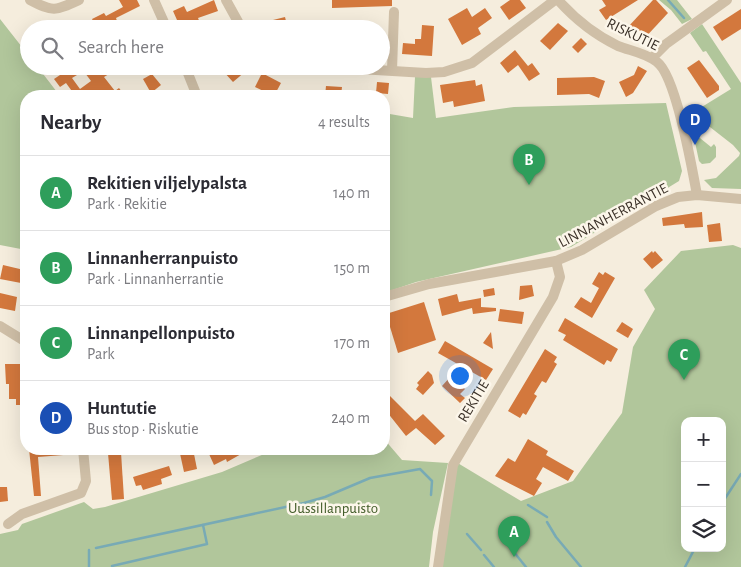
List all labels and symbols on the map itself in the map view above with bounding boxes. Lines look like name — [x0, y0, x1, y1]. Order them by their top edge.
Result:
street label: RISKUTIE — [604, 16, 661, 53]
pin: D — [679, 104, 711, 145]
pin: B — [513, 144, 545, 185]
street label: LINNANHERRANTIE — [556, 180, 670, 250]
pin: C — [668, 339, 700, 380]
your location — [447, 363, 473, 389]
street label: REKITIE — [455, 378, 492, 425]
park label: Uussillanpuisto — [288, 501, 378, 516]
pin: A — [498, 516, 530, 557]

